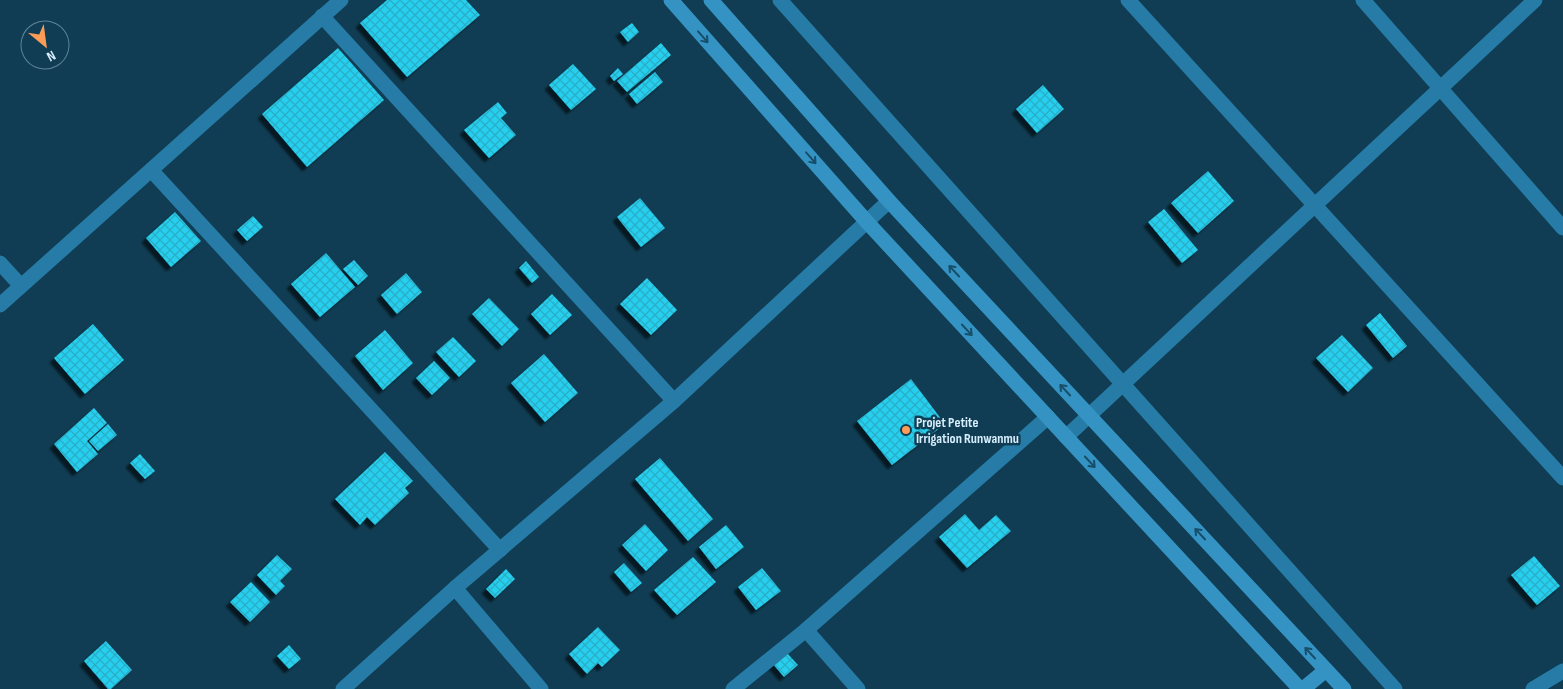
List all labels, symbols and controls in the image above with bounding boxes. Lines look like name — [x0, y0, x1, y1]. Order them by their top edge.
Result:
north arrow — [20, 20, 70, 70]
one-way arrow — [697, 30, 709, 43]
text: N — [44, 47, 58, 65]
one-way arrow — [805, 152, 817, 165]
one-way arrow — [948, 265, 960, 277]
one-way arrow — [961, 324, 973, 336]
one-way arrow — [1059, 384, 1071, 396]
place label: Projet Petite Irrigation Runwanmu — [916, 414, 1019, 447]
marker: Projet Petite Irrigation Runwanmu — [900, 424, 912, 436]
one-way arrow — [1084, 456, 1096, 469]
one-way arrow — [1194, 528, 1205, 541]
one-way arrow — [1304, 647, 1316, 660]

